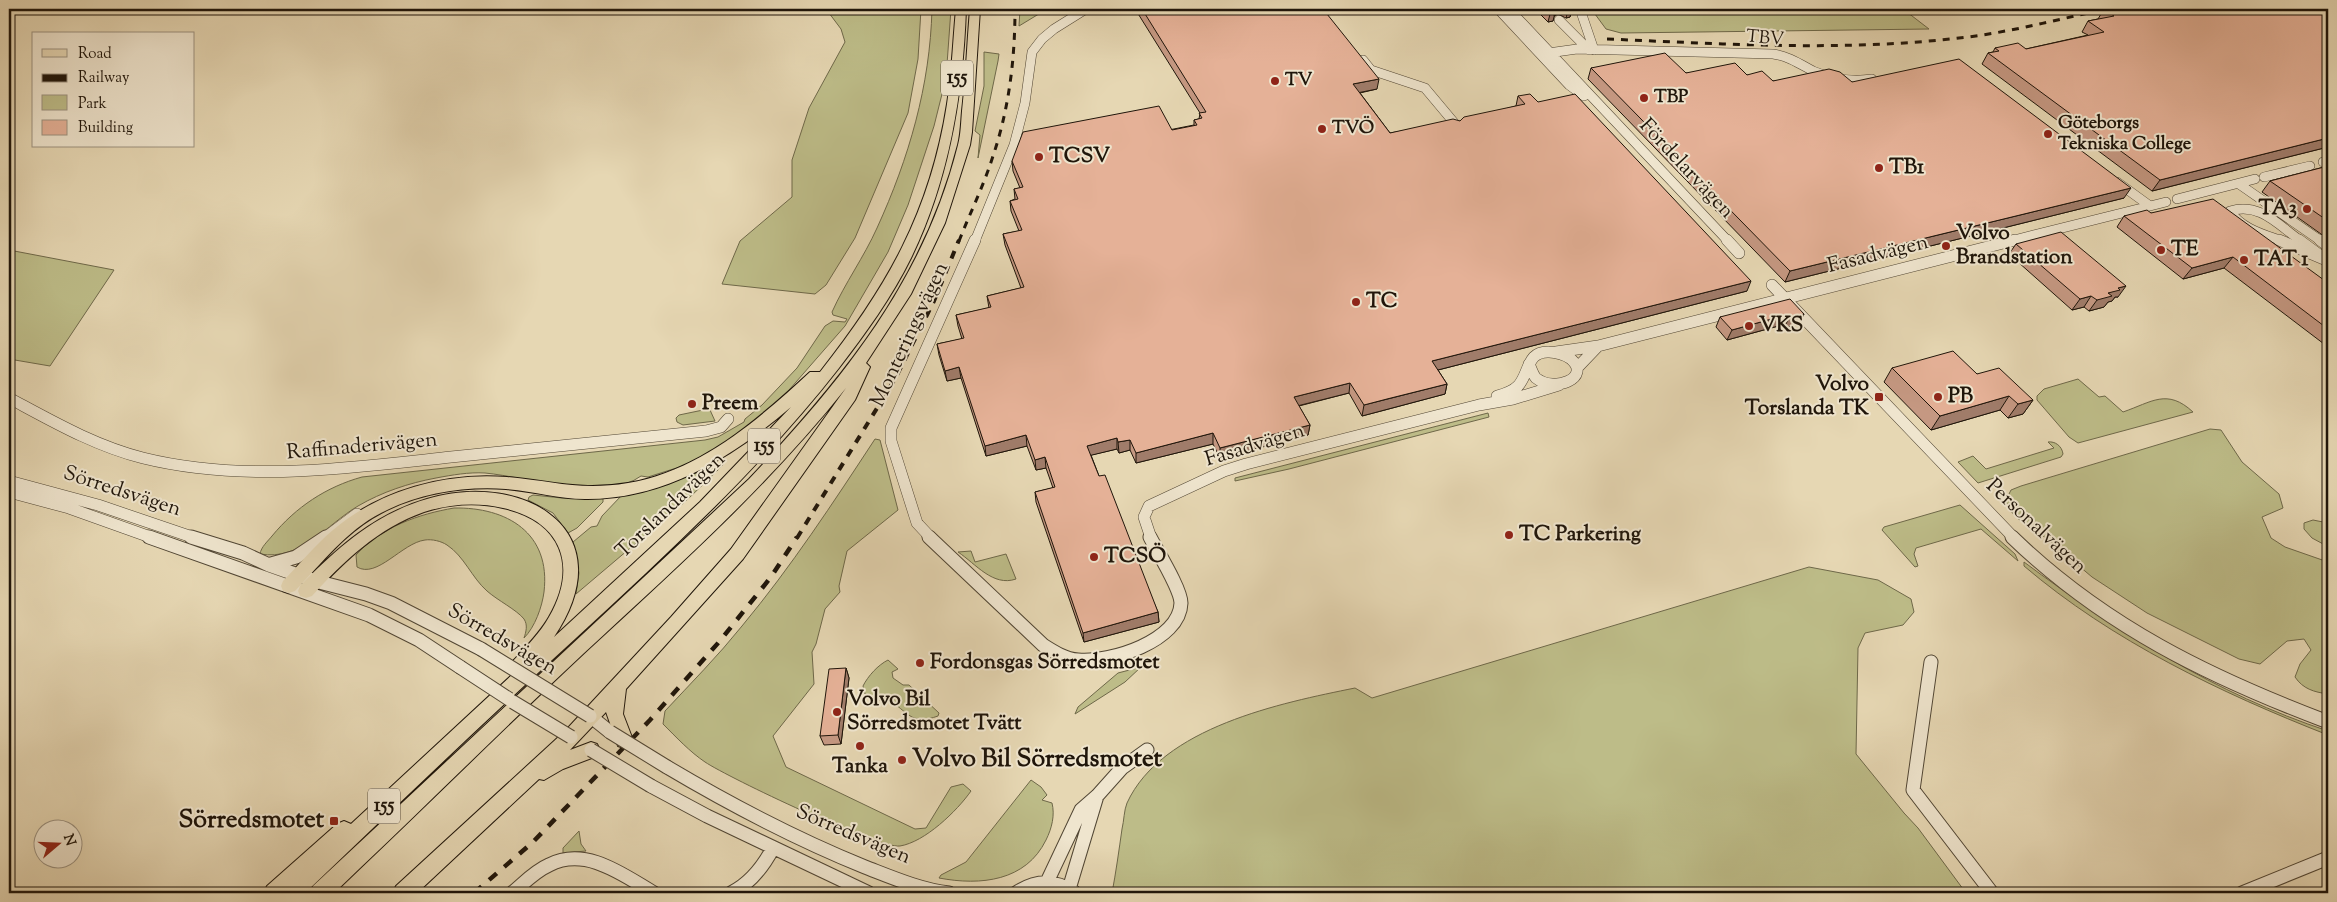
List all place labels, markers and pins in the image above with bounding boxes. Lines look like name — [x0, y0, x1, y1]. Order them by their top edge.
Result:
place label: TV — [1285, 68, 1313, 94]
marker: TV — [1269, 75, 1281, 87]
place label: TBP — [1654, 85, 1688, 111]
marker: TBP — [1638, 92, 1650, 104]
place label: Göteborgs Tekniska College — [2058, 111, 2192, 158]
place label: TVÖ — [1332, 115, 1374, 142]
marker: TVÖ — [1316, 123, 1328, 135]
marker: Göteborgs Tekniska College — [2042, 128, 2054, 140]
place label: TCSV — [1049, 142, 1110, 172]
marker: TCSV — [1033, 151, 1045, 163]
place label: TB1 — [1889, 153, 1925, 183]
marker: TB1 — [1873, 162, 1885, 174]
place label: TA3 — [2259, 194, 2297, 224]
marker: TA3 — [2301, 203, 2313, 215]
place label: Volvo Brandstation — [1956, 219, 2073, 273]
place label: TE — [2171, 235, 2199, 265]
marker: Volvo Brandstation — [1940, 240, 1952, 252]
marker: TE — [2155, 244, 2167, 256]
place label: TAT 1 — [2254, 245, 2309, 275]
marker: TAT 1 — [2238, 254, 2250, 266]
place label: TC — [1366, 287, 1398, 317]
marker: TC — [1350, 296, 1362, 308]
place label: VKS — [1759, 311, 1803, 341]
marker: VKS — [1743, 320, 1755, 332]
place label: Volvo Torslanda TK — [1745, 370, 1870, 424]
place label: PB — [1948, 382, 1974, 412]
place label: Preem — [702, 389, 759, 419]
marker: Volvo Torslanda TK — [1873, 391, 1885, 403]
marker: PB — [1932, 391, 1944, 403]
marker: Preem — [686, 398, 698, 410]
place label: TC Parkering — [1519, 520, 1642, 550]
marker: TC Parkering — [1503, 529, 1515, 541]
place label: TCSÖ — [1104, 542, 1166, 572]
marker: TCSÖ — [1088, 551, 1100, 563]
place label: Fordonsgas Sörredsmotet — [930, 648, 1160, 678]
marker: Fordonsgas Sörredsmotet — [914, 657, 926, 669]
place label: Volvo Bil Sörredsmotet Tvätt — [847, 685, 1022, 739]
marker: Volvo Bil Sörredsmotet Tvätt — [831, 706, 843, 718]
marker: Tanka — [854, 740, 866, 752]
place label: Volvo Bil Sörredsmotet — [912, 742, 1162, 778]
place label: Tanka — [832, 752, 888, 782]
marker: Volvo Bil Sörredsmotet — [896, 754, 908, 766]
place label: Sörredsmotet — [178, 803, 324, 839]
marker: Sörredsmotet — [328, 815, 340, 827]

